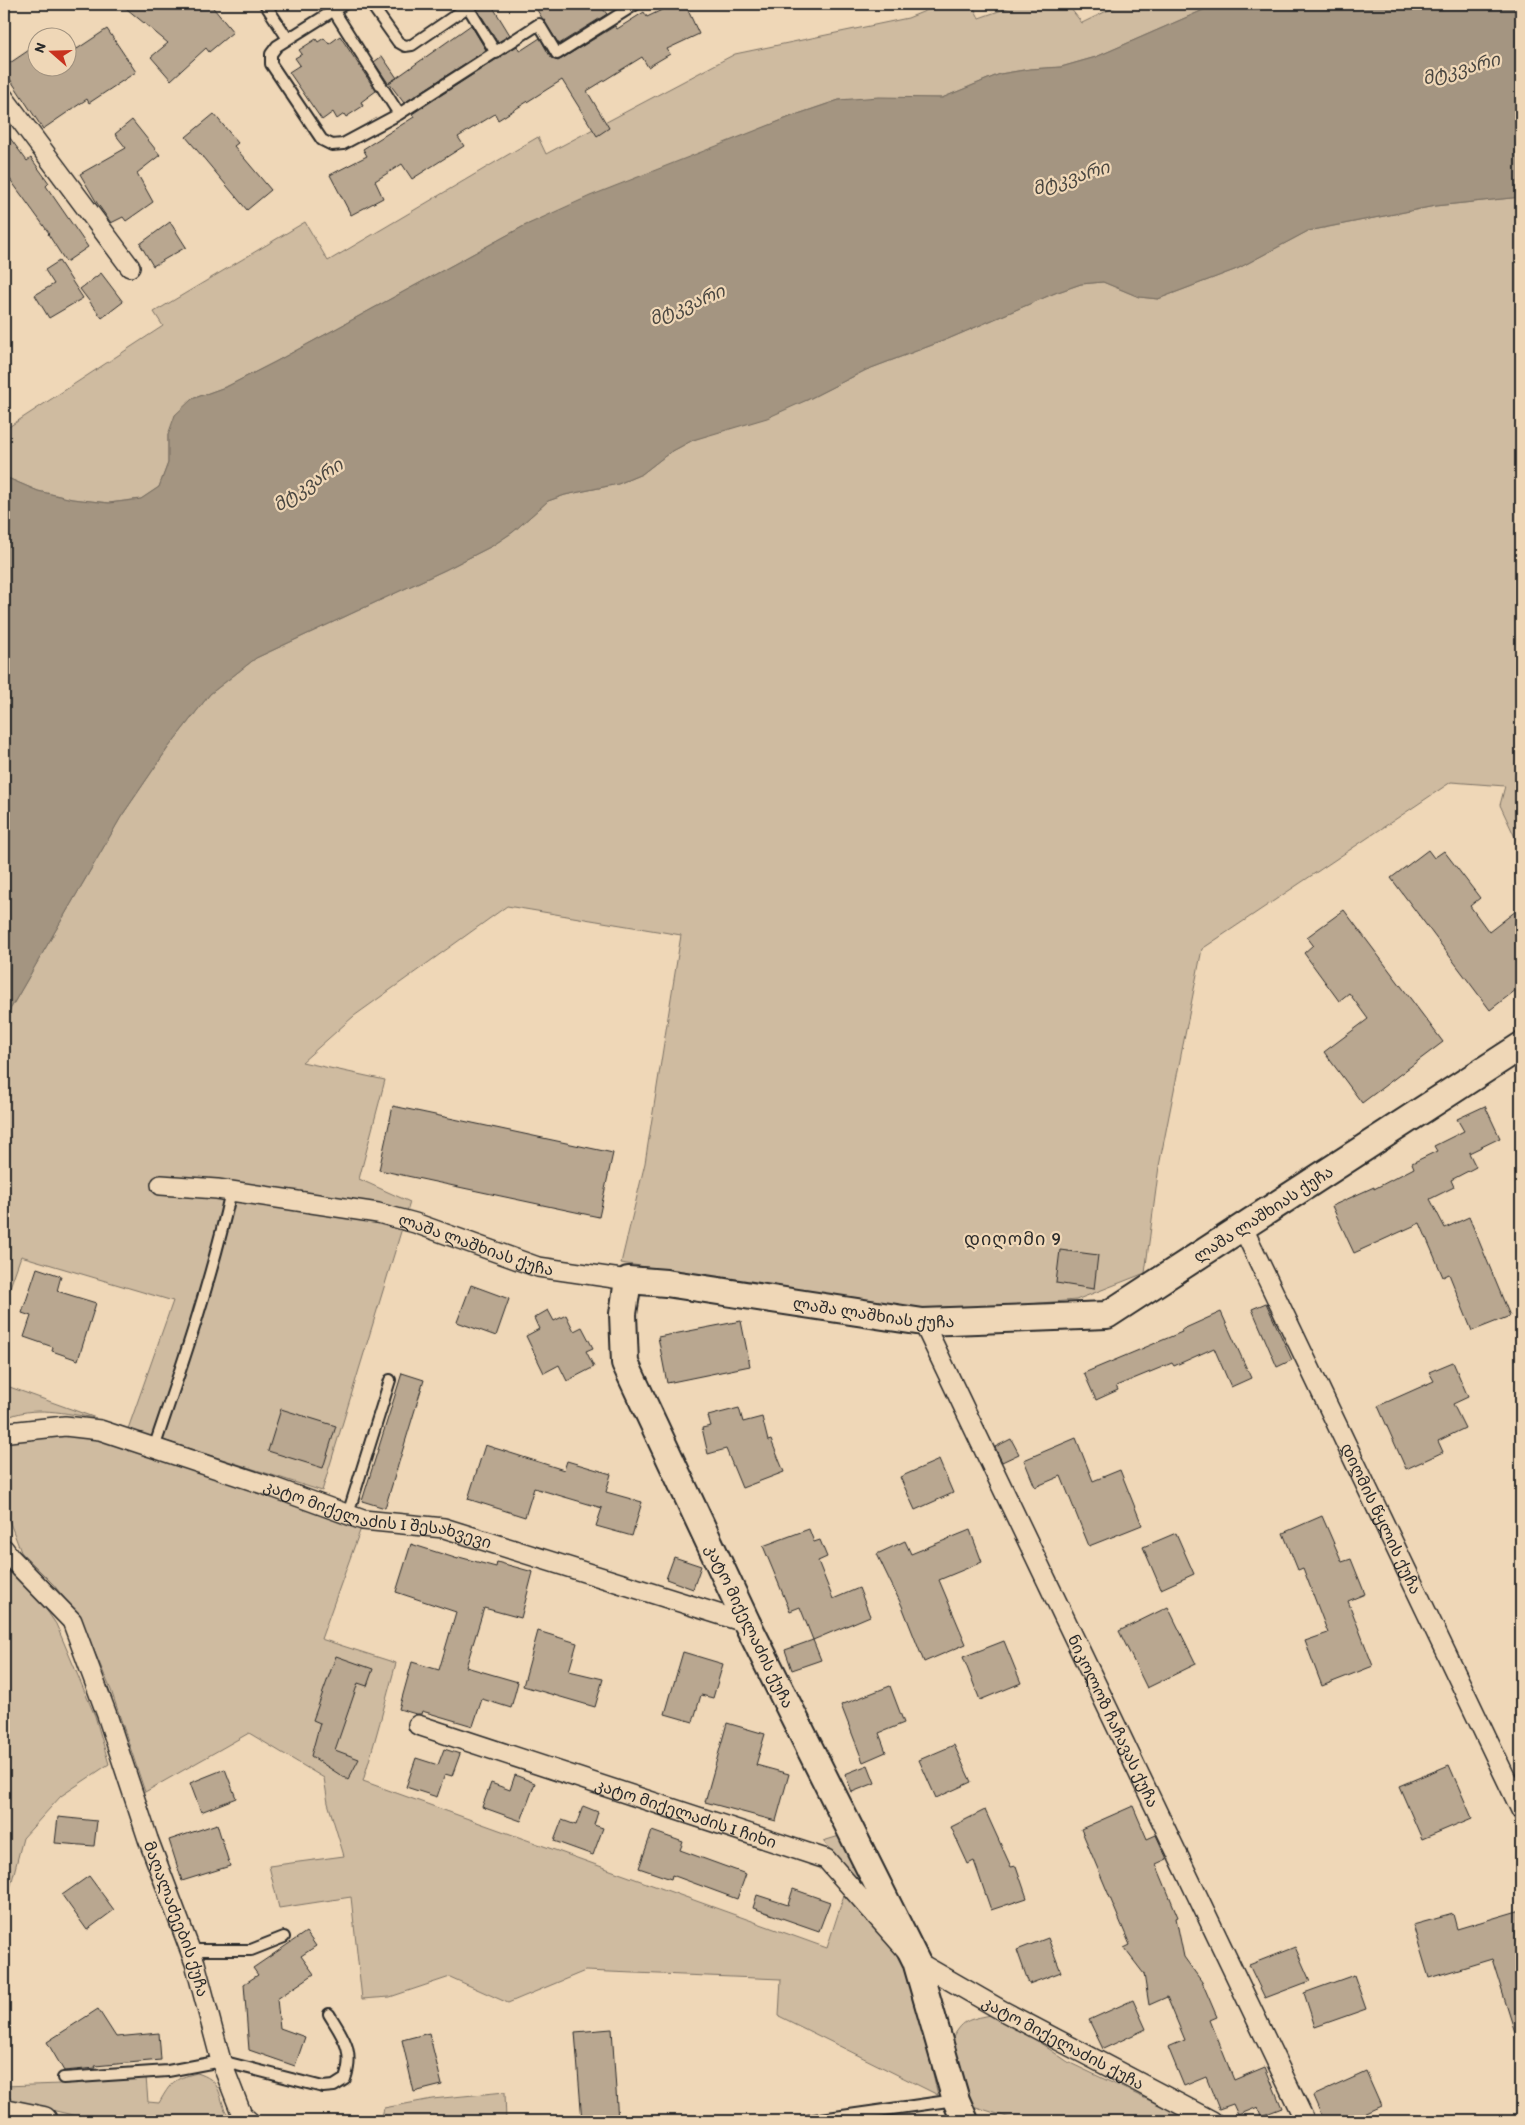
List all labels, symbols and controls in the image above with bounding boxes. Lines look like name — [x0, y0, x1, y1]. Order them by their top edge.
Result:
north arrow — [28, 28, 78, 78]
text: N — [31, 40, 50, 55]
water label: მტკვარი — [1420, 48, 1503, 90]
water label: მტკვარი — [1030, 156, 1113, 200]
water label: მტკვარი — [646, 280, 729, 330]
water label: მტკვარი — [269, 453, 348, 516]
street label: ლაშა ლაშხიას ქუჩა — [1190, 1162, 1336, 1267]
street label: ლაშა ლაშხიას ქუჩა — [396, 1210, 555, 1279]
district label: დიღომი 9 — [964, 1228, 1062, 1250]
street label: ლაშა ლაშხიას ქუჩა — [791, 1293, 955, 1332]
street label: დიღმის წყლის ქუჩა — [1336, 1440, 1425, 1597]
street label: კატო მიქელაძის I შესახვევი — [261, 1476, 494, 1552]
street label: კატო მიქელაძის ქუჩა — [701, 1541, 798, 1712]
street label: ნიკოლოზ ჩაჩავას ქუჩა — [1064, 1631, 1163, 1810]
street label: კატო მიქელაძის I ჩიხი — [593, 1775, 779, 1852]
street label: მაღალაძეების ქუჩა — [140, 1839, 213, 1999]
street label: კატო მიქელაძის ქუჩა — [979, 1992, 1147, 2094]

